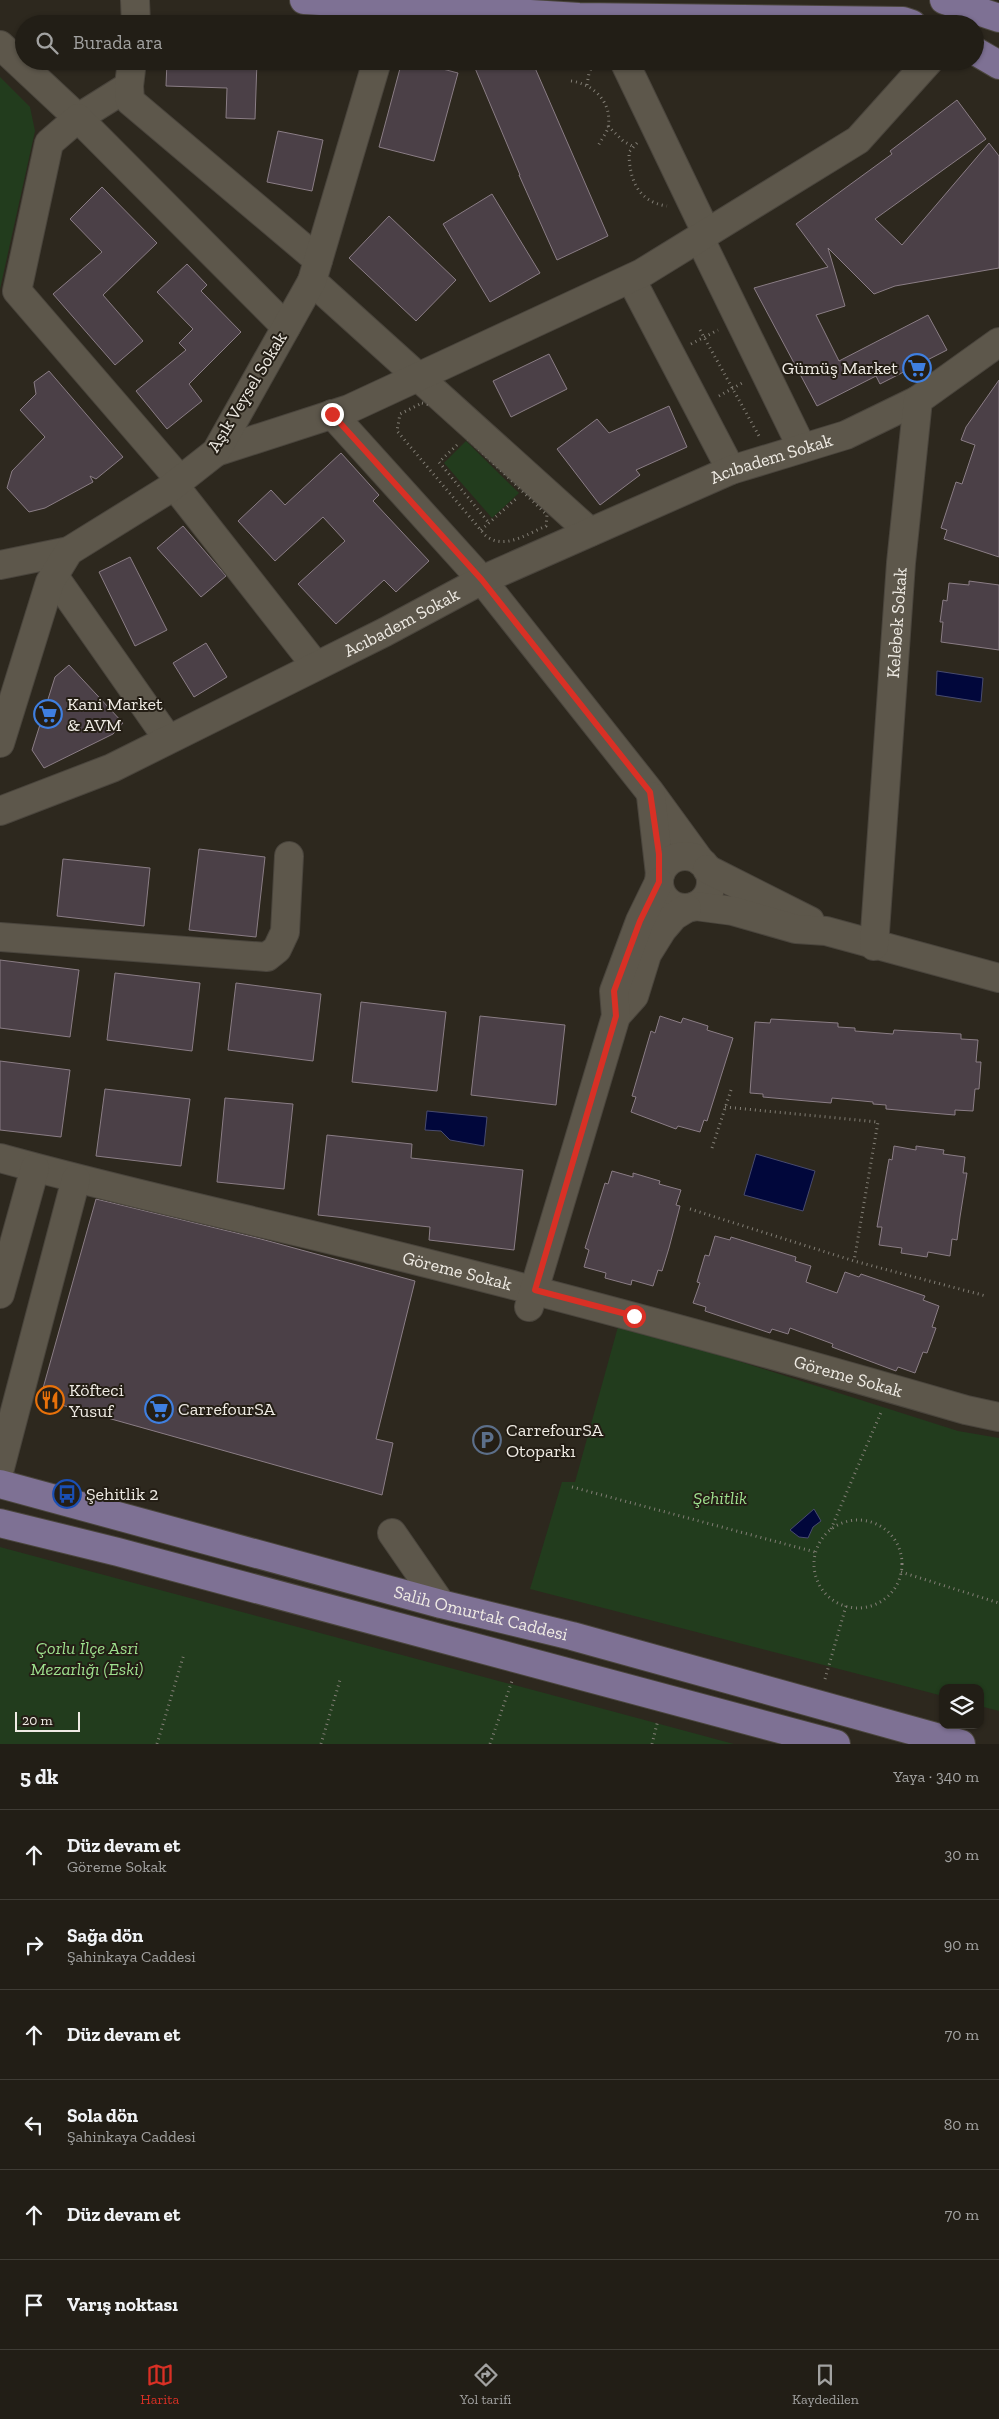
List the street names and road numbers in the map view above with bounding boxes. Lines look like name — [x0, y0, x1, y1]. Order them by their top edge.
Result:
street label: Aşık Veysel Sokak — [202, 327, 292, 456]
street label: Acıbadem Sokak — [706, 429, 836, 489]
street label: Kelebek Sokak — [882, 566, 912, 679]
street label: Acıbadem Sokak — [340, 583, 464, 662]
street label: Göreme Sokak — [400, 1247, 515, 1296]
street label: Göreme Sokak — [791, 1350, 906, 1402]
street label: Salih Omurtak Caddesi — [391, 1581, 570, 1646]

